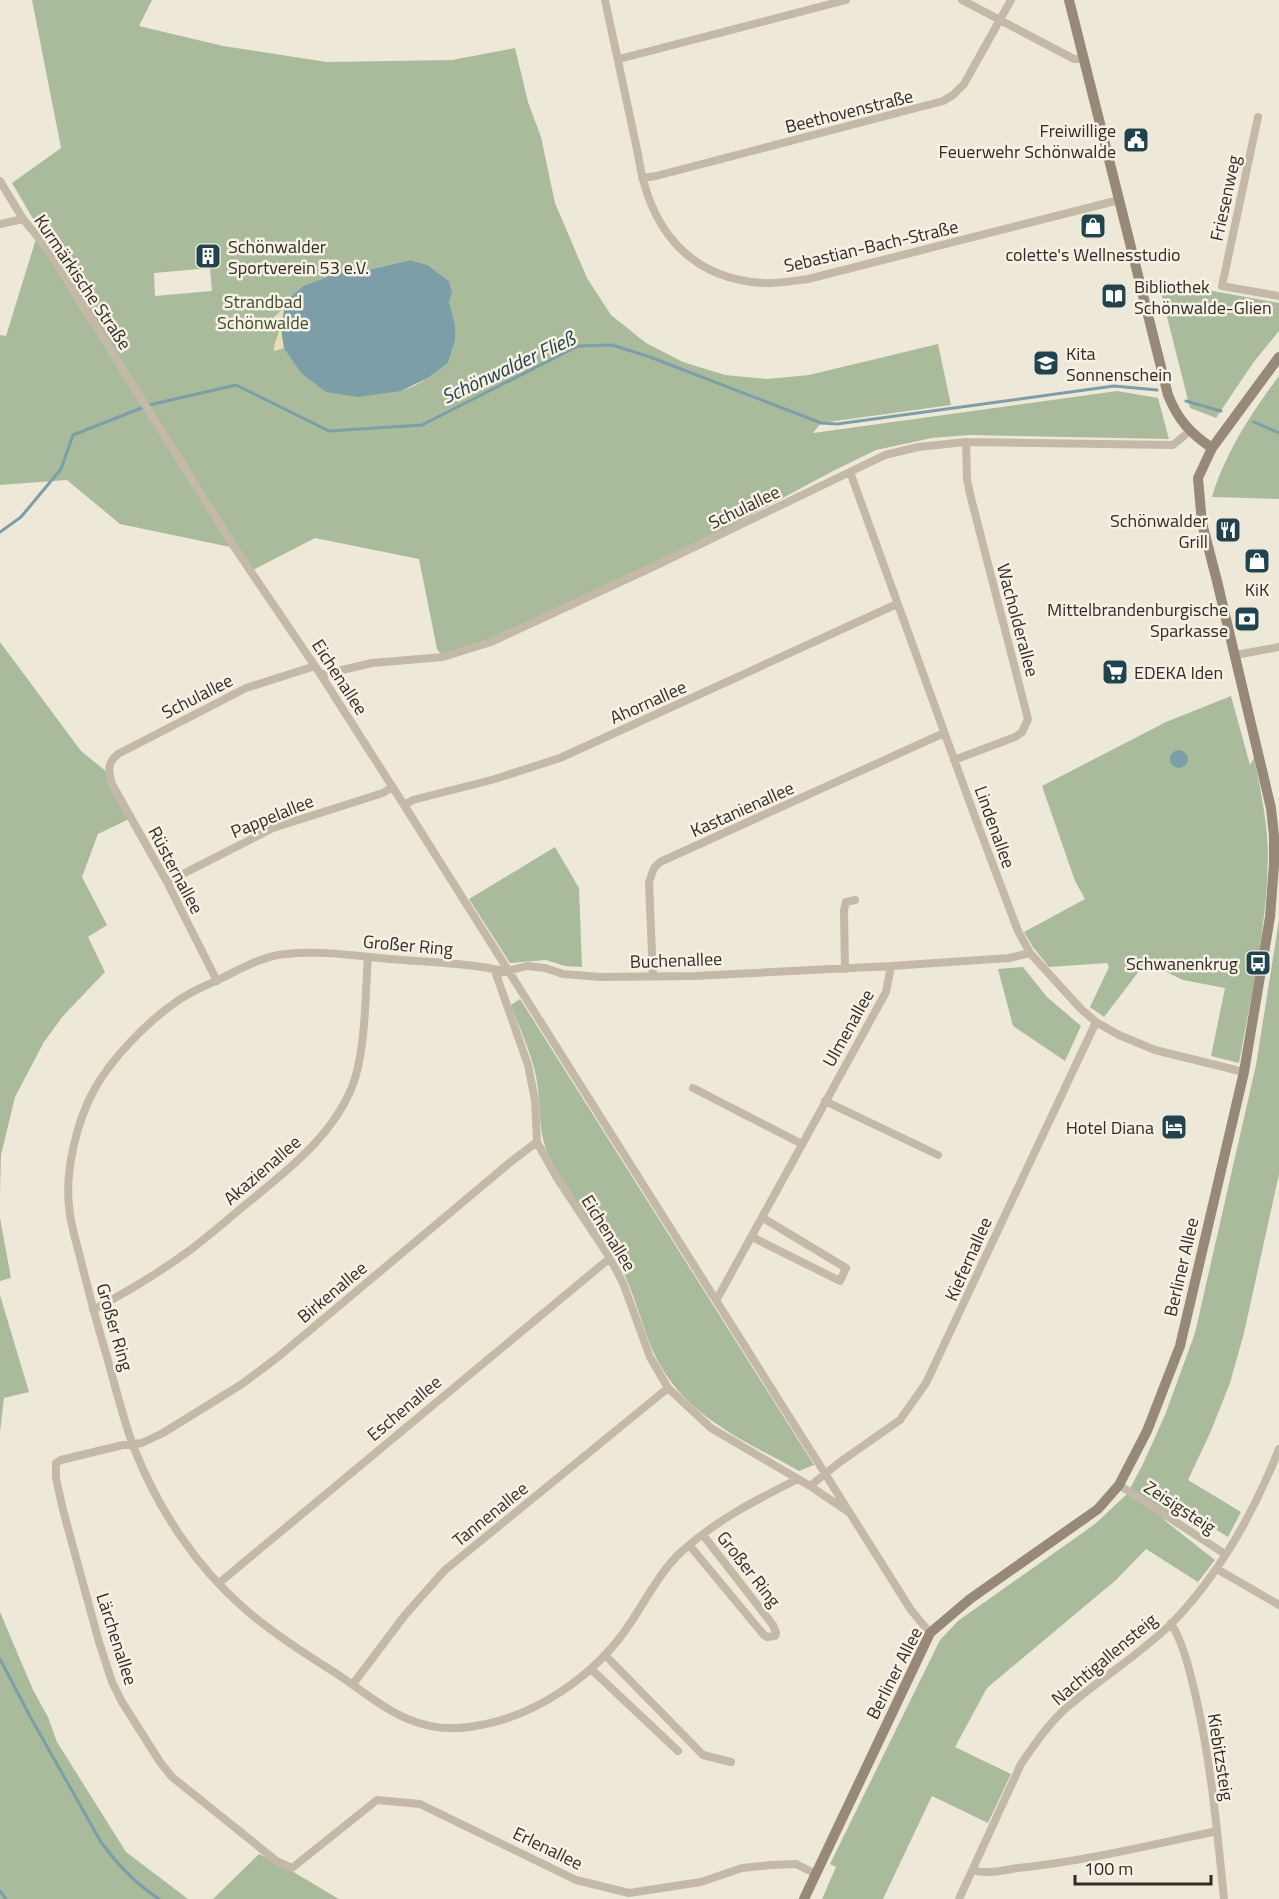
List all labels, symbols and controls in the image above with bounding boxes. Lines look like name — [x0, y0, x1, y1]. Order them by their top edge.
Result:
street label: Beethovenstraße — [782, 82, 916, 140]
place label: Freiwillige Feuerwehr Schönwalde — [939, 117, 1116, 165]
public building icon: Freiwillige Feuerwehr Schönwalde — [1121, 125, 1151, 155]
street label: Friesenweg — [1203, 152, 1247, 244]
street label: Kurmärkische Straße — [28, 209, 138, 355]
shop icon: colette's Wellnesstudio — [1078, 211, 1108, 241]
street label: Sebastian-Bach-Straße — [781, 213, 961, 279]
place label: Schönwalder Sportverein 53 e.V. — [228, 233, 369, 281]
building icon: Schönwalder Sportverein 53 e.V. — [193, 241, 223, 271]
place label: colette's Wellnesstudio — [1005, 241, 1181, 268]
place label: Bibliothek Schönwalde-Glien — [1134, 273, 1272, 321]
library icon: Bibliothek Schönwalde-Glien — [1099, 281, 1129, 311]
park label: Strandbad Schönwalde — [217, 288, 309, 336]
water label: Schönwalder Fließ — [436, 322, 581, 412]
place label: Kita Sonnenschein — [1066, 340, 1172, 388]
school or university icon: Kita Sonnenschein — [1031, 348, 1061, 378]
street label: Schulallee — [704, 478, 784, 536]
place label: Schönwalder Grill — [1110, 507, 1208, 555]
restaurant icon: Schönwalder Grill — [1213, 515, 1243, 545]
shop icon: KiK — [1242, 546, 1272, 576]
street label: Wacholderallee — [990, 560, 1046, 680]
place label: KiK — [1245, 576, 1269, 603]
place label: Mittelbrandenburgische Sparkasse — [1047, 596, 1228, 644]
bank icon: Mittelbrandenburgische Sparkasse — [1232, 604, 1262, 634]
street label: Eichenallee — [305, 634, 375, 720]
supermarket icon: EDEKA Iden — [1100, 657, 1130, 687]
place label: EDEKA Iden — [1134, 659, 1223, 686]
street label: Schulallee — [157, 667, 237, 725]
street label: Ahornallee — [605, 673, 691, 731]
street label: Kastanienallee — [686, 774, 798, 844]
street label: Lindenallee — [968, 782, 1022, 872]
street label: Pappelallee — [226, 787, 318, 845]
street label: Rüsternallee — [142, 821, 210, 919]
street label: Großer Ring — [362, 928, 454, 962]
street label: Buchenallee — [629, 945, 723, 975]
bus stop icon: Schwanenkrug — [1243, 948, 1273, 978]
place label: Schwanenkrug — [1126, 950, 1238, 977]
street label: Ulmenallee — [816, 984, 880, 1072]
hotel icon: Hotel Diana — [1159, 1112, 1189, 1142]
place label: Hotel Diana — [1066, 1114, 1154, 1141]
street label: Akazienallee — [217, 1129, 307, 1211]
street label: Eichenallee — [575, 1190, 643, 1276]
street label: Kiefernallee — [937, 1213, 999, 1305]
street label: Berliner Allee — [1157, 1215, 1205, 1319]
street label: Birkenallee — [291, 1255, 373, 1329]
street label: Großer Ring — [90, 1280, 140, 1374]
street label: Eschenallee — [361, 1369, 447, 1447]
street label: Zeisigsteig — [1139, 1474, 1221, 1540]
street label: Tannenallee — [446, 1475, 534, 1553]
street label: Großer Ring — [711, 1525, 787, 1613]
street label: Lärchenallee — [89, 1589, 145, 1689]
street label: Nachtigallensteig — [1045, 1606, 1163, 1712]
street label: Berliner Allee — [859, 1622, 929, 1724]
street label: Kiebitzsteig — [1201, 1711, 1241, 1803]
street label: Erlenallee — [509, 1820, 587, 1876]
scale bar — [1075, 1848, 1212, 1886]
text: 100 m — [1084, 1855, 1133, 1882]

